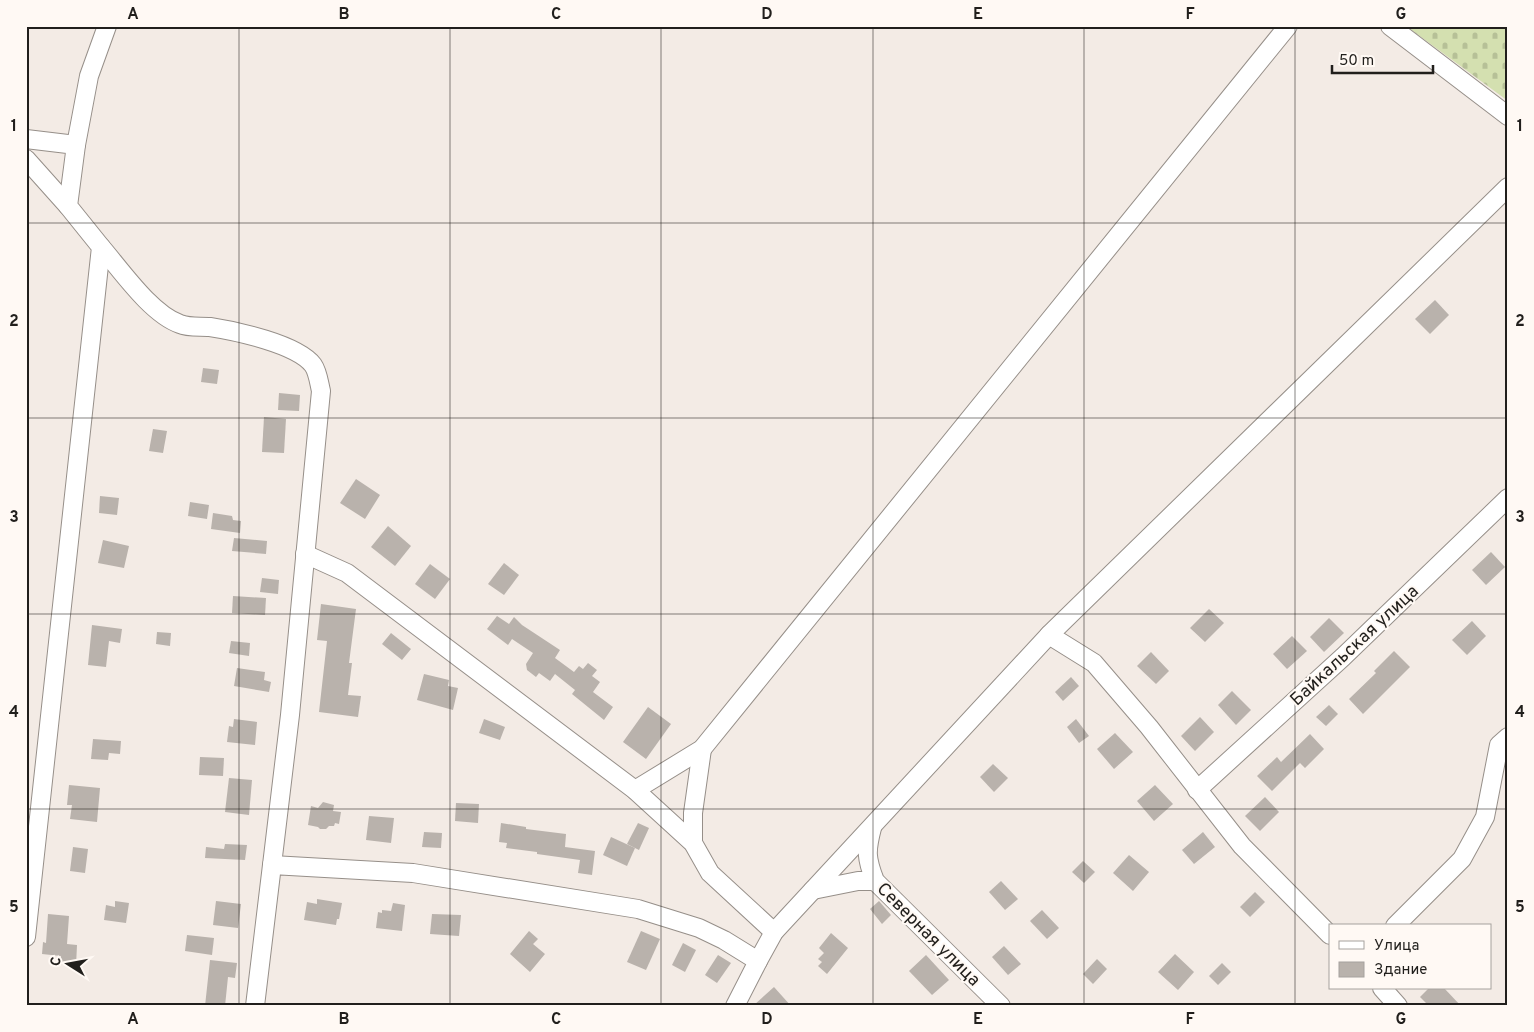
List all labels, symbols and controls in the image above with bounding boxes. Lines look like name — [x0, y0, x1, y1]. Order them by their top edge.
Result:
text: A — [127, 5, 139, 25]
text: B — [338, 5, 350, 25]
text: C — [551, 5, 561, 25]
text: D — [761, 5, 773, 25]
text: E — [973, 5, 983, 25]
text: F — [1185, 5, 1195, 25]
text: G — [1396, 5, 1406, 25]
scale bar — [1332, 42, 1433, 74]
text: 50 m — [1339, 52, 1374, 71]
text: 1 — [11, 117, 17, 137]
text: 1 — [1517, 117, 1523, 137]
text: 2 — [9, 312, 19, 332]
text: 2 — [1515, 312, 1525, 332]
text: 3 — [9, 508, 19, 528]
text: 3 — [1515, 508, 1525, 528]
street label: Байкальская улица — [1286, 580, 1424, 712]
text: 4 — [9, 703, 19, 723]
text: 4 — [1515, 703, 1525, 723]
street label: Северная улица — [871, 878, 985, 992]
text: 5 — [9, 898, 19, 918]
text: 5 — [1515, 898, 1525, 918]
legend — [1329, 924, 1492, 990]
text: Улица — [1374, 937, 1419, 956]
north arrow — [42, 940, 92, 990]
text: С — [48, 956, 66, 968]
text: Здание — [1374, 961, 1427, 980]
text: A — [127, 1010, 139, 1030]
text: B — [338, 1010, 350, 1030]
text: C — [551, 1010, 561, 1030]
text: D — [761, 1010, 773, 1030]
text: E — [973, 1010, 983, 1030]
text: F — [1185, 1010, 1195, 1030]
text: G — [1396, 1010, 1406, 1030]

